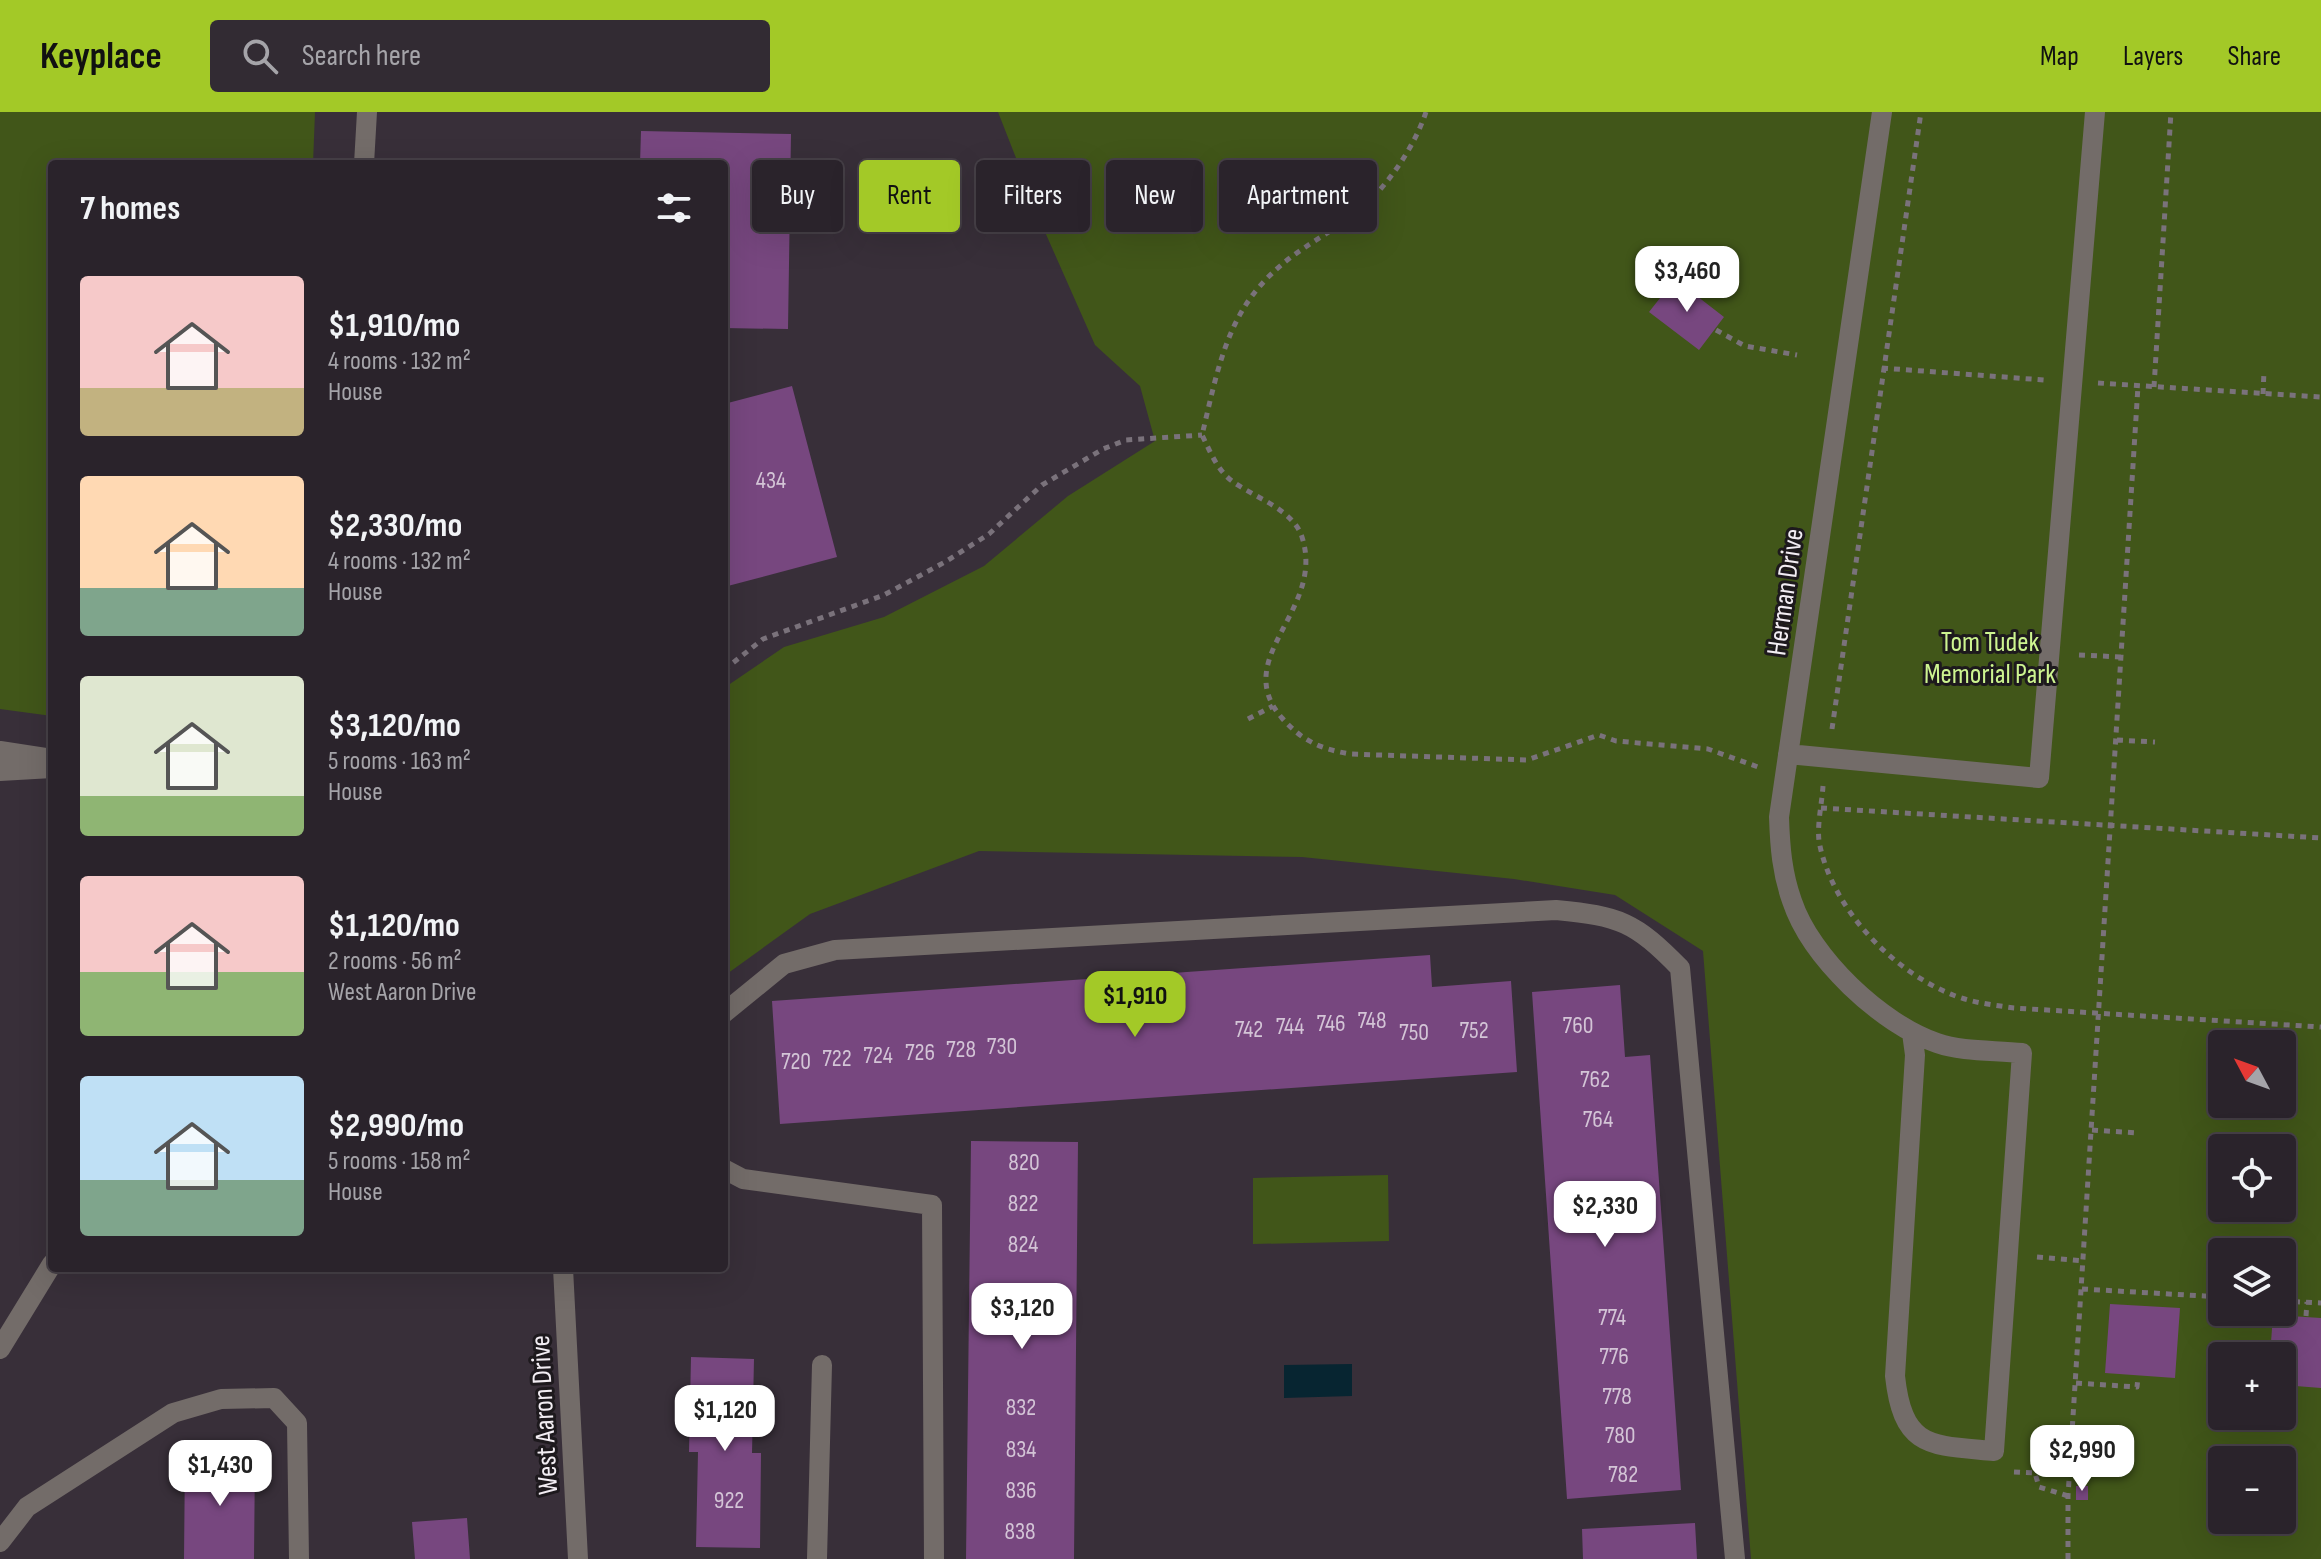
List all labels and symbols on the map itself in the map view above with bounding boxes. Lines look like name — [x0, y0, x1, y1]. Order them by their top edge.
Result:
pin: $3,460 — [1622, 246, 1752, 314]
house number: 434 — [756, 466, 786, 495]
street label: Herman Drive — [1760, 527, 1811, 658]
park label: Tom Tudek Memorial Park — [1924, 626, 2056, 691]
pin: $1,910 — [1070, 971, 1200, 1039]
house number: 748 — [1358, 1006, 1386, 1035]
house number: 746 — [1317, 1009, 1345, 1038]
house number: 760 — [1563, 1011, 1593, 1040]
house number: 744 — [1276, 1012, 1304, 1041]
house number: 742 — [1235, 1015, 1263, 1044]
house number: 752 — [1459, 1016, 1489, 1045]
house number: 750 — [1399, 1018, 1429, 1047]
north arrow — [2208, 1030, 2296, 1118]
house number: 730 — [987, 1032, 1017, 1061]
house number: 728 — [946, 1035, 976, 1064]
house number: 726 — [905, 1038, 935, 1067]
house number: 724 — [863, 1041, 893, 1070]
house number: 722 — [822, 1044, 852, 1073]
house number: 720 — [781, 1047, 811, 1076]
house number: 762 — [1580, 1065, 1610, 1094]
house number: 764 — [1583, 1105, 1613, 1134]
house number: 820 — [1008, 1148, 1040, 1177]
pin: $2,330 — [1540, 1181, 1670, 1249]
house number: 822 — [1008, 1189, 1038, 1218]
house number: 824 — [1008, 1230, 1038, 1259]
pin: $3,120 — [957, 1283, 1087, 1351]
house number: 774 — [1598, 1303, 1626, 1332]
street label: West Aaron Drive — [524, 1334, 565, 1496]
house number: 776 — [1599, 1342, 1629, 1371]
house number: 778 — [1602, 1382, 1632, 1411]
pin: $1,120 — [660, 1385, 790, 1453]
house number: 832 — [1006, 1393, 1036, 1422]
house number: 780 — [1605, 1421, 1635, 1450]
pin: $2,990 — [2017, 1425, 2147, 1493]
house number: 834 — [1006, 1435, 1036, 1464]
pin: $1,430 — [155, 1440, 285, 1508]
house number: 782 — [1608, 1460, 1638, 1489]
house number: 836 — [1005, 1476, 1037, 1505]
house number: 922 — [714, 1486, 744, 1515]
house number: 838 — [1004, 1517, 1036, 1546]

